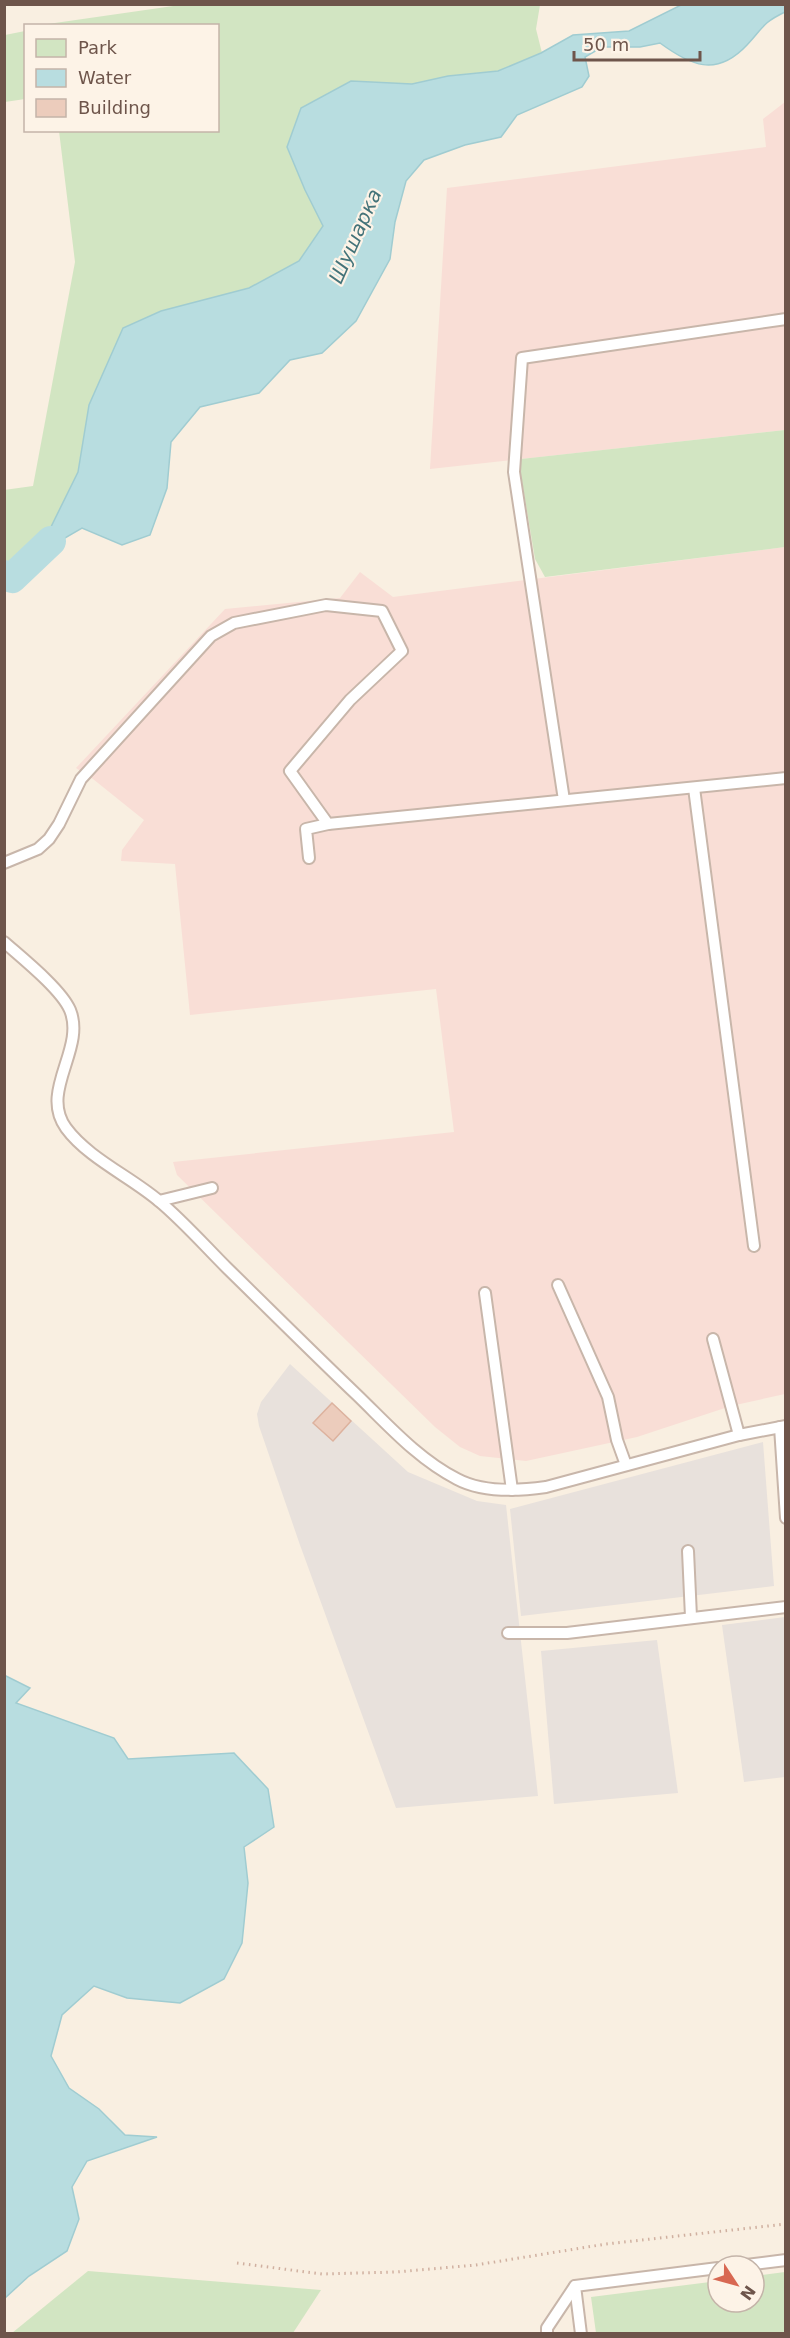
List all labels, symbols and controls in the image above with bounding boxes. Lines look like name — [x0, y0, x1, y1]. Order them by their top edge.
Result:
legend — [24, 24, 219, 132]
scale bar — [574, 24, 700, 62]
text: 50 m — [583, 34, 629, 55]
text: Park — [78, 37, 117, 58]
text: Water — [78, 67, 132, 88]
text: Building — [78, 97, 151, 118]
water label: Шушарка — [324, 185, 386, 287]
north arrow — [706, 2254, 766, 2314]
text: N — [736, 2282, 759, 2304]

